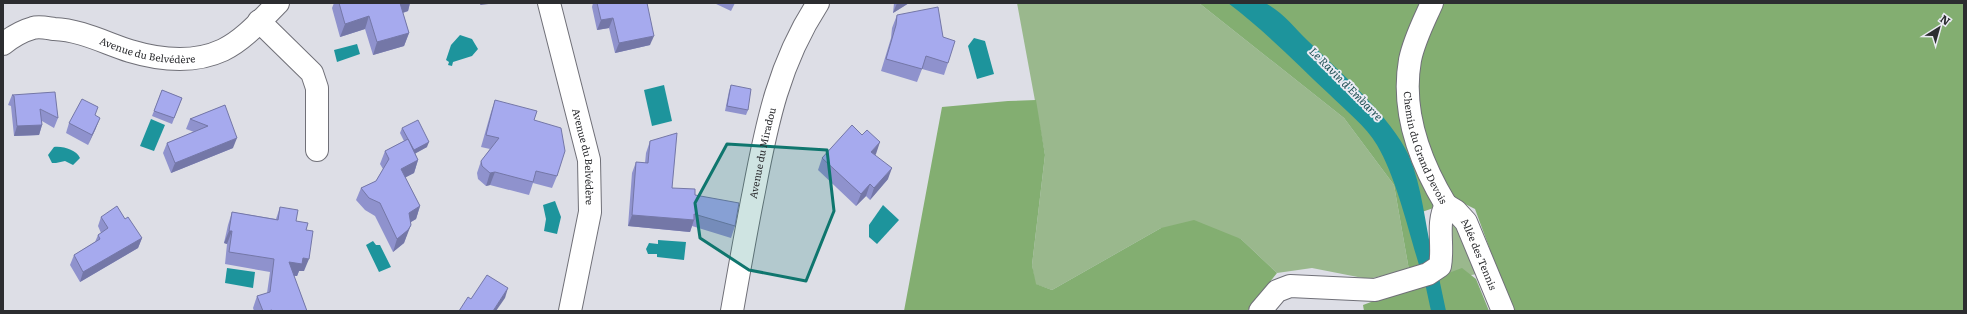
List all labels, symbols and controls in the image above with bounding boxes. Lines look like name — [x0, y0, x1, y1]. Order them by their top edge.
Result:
north arrow — [1919, 8, 1959, 48]
text: N — [1937, 10, 1954, 28]
street label: Avenue du Belvédère — [98, 33, 196, 66]
water label: Le Ravin d'Embarre — [1306, 43, 1387, 124]
street label: Chemin du Grand Devois — [1401, 91, 1452, 207]
street label: Avenue du Miradou — [745, 105, 779, 200]
street label: Avenue du Belvédère — [569, 107, 598, 205]
street label: Allée des Tennis — [1458, 214, 1502, 292]

